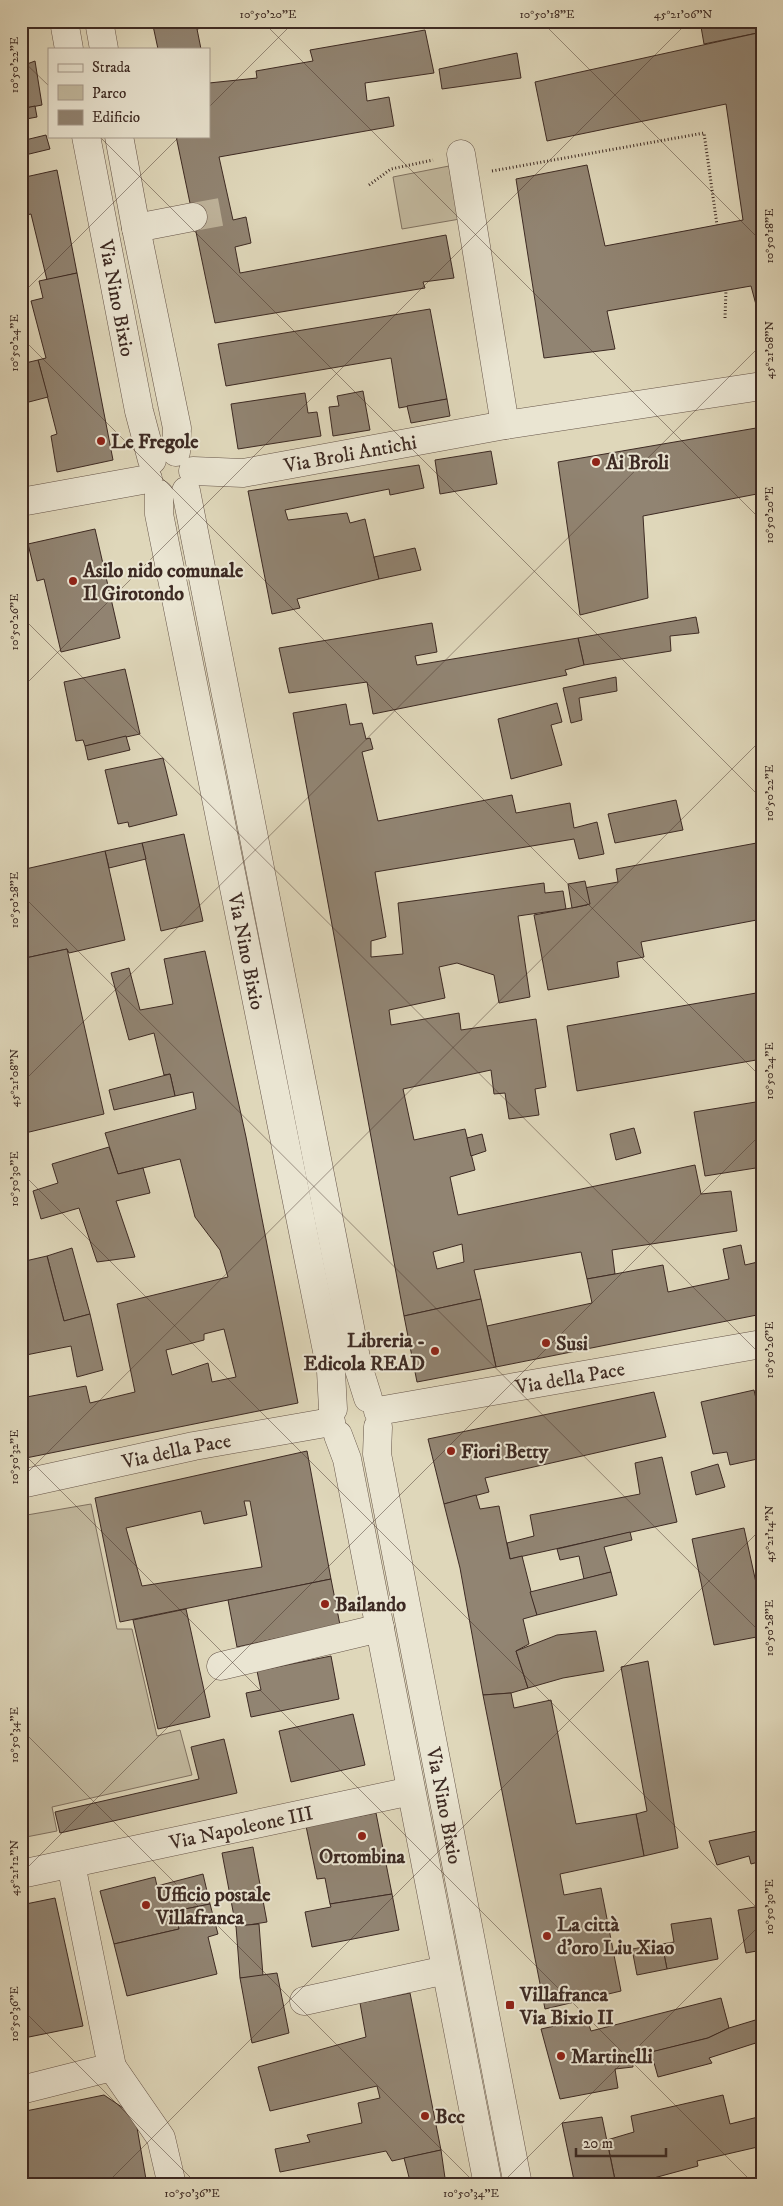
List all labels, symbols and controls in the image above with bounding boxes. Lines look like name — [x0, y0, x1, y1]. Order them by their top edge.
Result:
text: 10°50'20"E — [240, 7, 297, 22]
text: 10°50'18"E — [519, 7, 575, 22]
text: 45°21'06"N — [654, 7, 712, 22]
text: 10°50'22"E — [7, 36, 22, 93]
legend — [48, 48, 210, 138]
text: Strada — [92, 58, 131, 77]
text: Parco — [92, 84, 126, 103]
text: Edificio — [92, 108, 140, 127]
text: 10°50'18"E — [762, 208, 777, 264]
street label: Via Nino Bixio — [92, 237, 139, 359]
text: 10°50'24"E — [7, 314, 22, 372]
text: 45°21'08"N — [762, 321, 777, 379]
place label: Le Fregole — [111, 430, 199, 455]
street label: Via Broli Antichi — [281, 430, 419, 479]
marker: Le Fregole — [95, 435, 107, 447]
place label: Ai Broli — [605, 451, 669, 476]
marker: Ai Broli — [590, 456, 602, 468]
text: 10°50'20"E — [762, 486, 777, 543]
place label: Asilo nido comunale Il Girotondo — [82, 559, 244, 607]
marker: Asilo nido comunale Il Girotondo — [67, 575, 79, 587]
text: 10°50'26"E — [7, 593, 22, 650]
text: 10°50'22"E — [762, 764, 777, 821]
text: 10°50'28"E — [7, 871, 22, 928]
street label: Via Nino Bixio — [221, 890, 269, 1012]
text: 10°50'24"E — [762, 1042, 777, 1100]
text: 45°21'08"N — [7, 1049, 22, 1107]
text: 10°50'30"E — [7, 1151, 22, 1207]
text: 10°50'26"E — [762, 1321, 777, 1378]
place label: Libreria - Edicola READ — [304, 1329, 425, 1377]
place label: Susi — [556, 1332, 588, 1357]
marker: Susi — [540, 1337, 552, 1349]
marker: Libreria - Edicola READ — [429, 1345, 441, 1357]
street label: Via della Pace — [513, 1357, 627, 1401]
text: 10°50'32"E — [7, 1429, 22, 1484]
street label: Via della Pace — [119, 1429, 233, 1476]
place label: Fiori Betty — [461, 1440, 549, 1465]
marker: Fiori Betty — [445, 1445, 457, 1457]
text: 45°21'14"N — [762, 1505, 777, 1563]
place label: Bailando — [335, 1593, 406, 1618]
marker: Bailando — [319, 1598, 331, 1610]
text: 10°50'28"E — [762, 1599, 777, 1656]
text: 10°50'34"E — [7, 1707, 22, 1763]
street label: Via Nino Bixio — [420, 1744, 467, 1866]
street label: Via Napoleone III — [166, 1801, 316, 1856]
marker: Ortombina — [356, 1830, 368, 1842]
text: 45°21'12"N — [7, 1840, 22, 1896]
place label: Ortombina — [319, 1845, 406, 1870]
text: 10°50'30"E — [762, 1879, 777, 1935]
place label: Ufficio postale Villafranca — [155, 1883, 271, 1931]
marker: Ufficio postale Villafranca — [140, 1899, 152, 1911]
place label: La città d'oro Liu Xiao — [557, 1913, 674, 1961]
marker: La città d'oro Liu Xiao — [541, 1930, 553, 1942]
place label: Villafranca Via Bixio II — [519, 1983, 614, 2031]
text: 10°50'36"E — [7, 1986, 22, 2042]
marker: Villafranca Via Bixio II — [504, 1999, 516, 2011]
place label: Martinelli — [571, 2045, 653, 2070]
marker: Martinelli — [555, 2050, 567, 2062]
place label: Bcc — [435, 2105, 465, 2130]
marker: Bcc — [419, 2110, 431, 2122]
scale bar — [576, 2126, 666, 2158]
text: 20 m — [583, 2134, 613, 2153]
text: 10°50'36"E — [164, 2186, 220, 2201]
text: 10°50'34"E — [443, 2186, 499, 2201]

